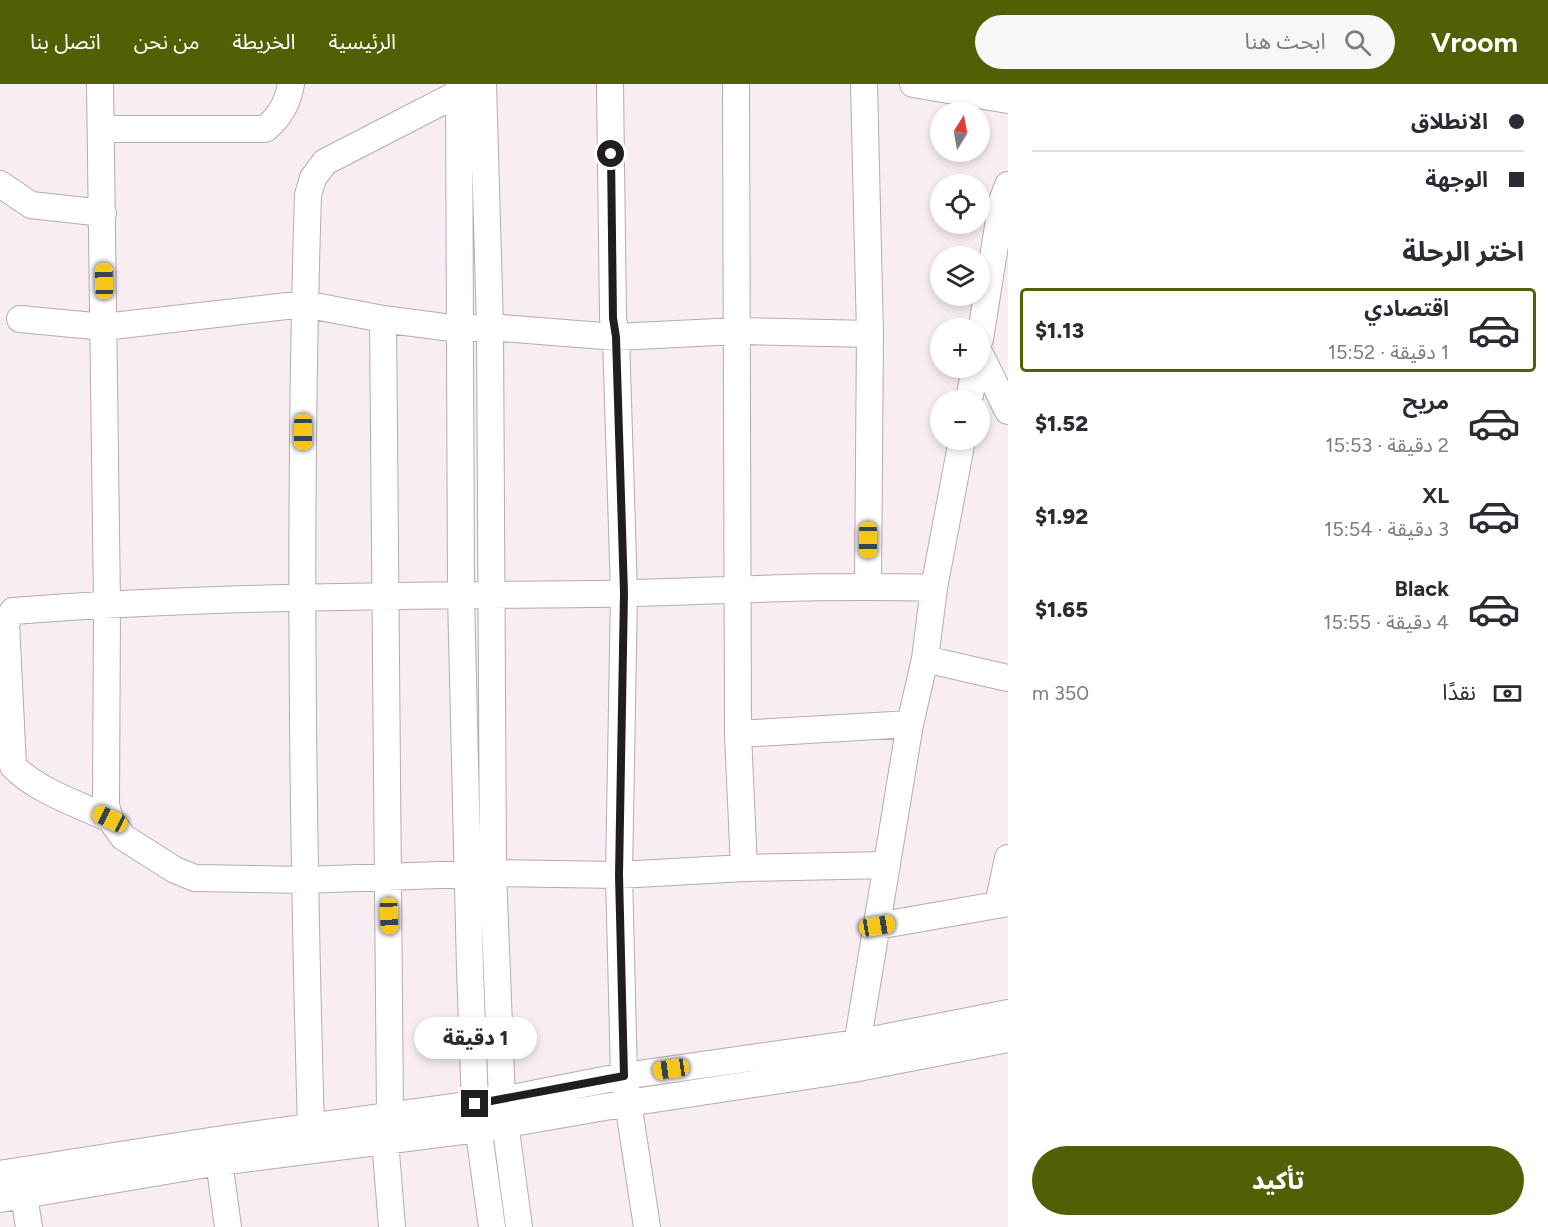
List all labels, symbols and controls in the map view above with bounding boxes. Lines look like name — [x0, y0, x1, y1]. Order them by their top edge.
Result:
search box — [975, 15, 1395, 69]
text: Vroom — [1431, 25, 1518, 59]
icon: search — [1341, 26, 1374, 59]
text: ابحث هنا — [1244, 28, 1326, 55]
text: اتصل بنا — [30, 29, 101, 54]
text: من نحن — [134, 29, 200, 54]
text: الخريطة — [233, 29, 296, 54]
text: الرئيسية — [329, 29, 396, 54]
north arrow — [930, 102, 990, 162]
map controls — [930, 102, 990, 450]
text: الانطلاق — [1411, 108, 1488, 135]
route start — [597, 140, 624, 167]
text: الوجهة — [1425, 166, 1488, 193]
button: locate — [930, 174, 990, 234]
text: اختر الرحلة — [1402, 235, 1524, 268]
button: layers — [930, 246, 990, 306]
car — [95, 263, 113, 299]
text: اقتصادي — [1364, 295, 1449, 322]
icon: car — [1467, 303, 1521, 357]
text: $1.13 — [1035, 317, 1084, 344]
button: + — [930, 318, 990, 378]
text: 1 دقيقة · 15:52 — [1328, 340, 1449, 364]
text: مريح — [1403, 388, 1449, 415]
button: − — [930, 390, 990, 450]
icon: car — [1467, 396, 1521, 450]
text: $1.52 — [1035, 410, 1088, 437]
car — [294, 414, 312, 450]
text: 2 دقيقة · 15:53 — [1325, 433, 1449, 457]
text: XL — [1422, 482, 1449, 509]
icon: car — [1467, 489, 1521, 543]
text: $1.92 — [1035, 503, 1088, 530]
text: 3 دقيقة · 15:54 — [1324, 517, 1449, 541]
car — [859, 522, 877, 558]
text: Black — [1395, 575, 1449, 602]
icon: car — [1467, 582, 1521, 636]
text: $1.65 — [1035, 596, 1088, 623]
text: 4 دقيقة · 15:55 — [1323, 610, 1449, 634]
icon: cash — [1491, 677, 1524, 710]
text: نقدًا — [1442, 679, 1476, 706]
text: 350 m — [1032, 681, 1089, 705]
car — [90, 803, 130, 835]
car — [379, 898, 399, 934]
car — [858, 914, 896, 938]
callout: 1 دقيقة — [414, 1017, 536, 1059]
text: 1 دقيقة — [443, 1026, 508, 1050]
car — [652, 1058, 690, 1080]
route end — [461, 1090, 488, 1117]
button: تأكيد — [1032, 1146, 1524, 1215]

